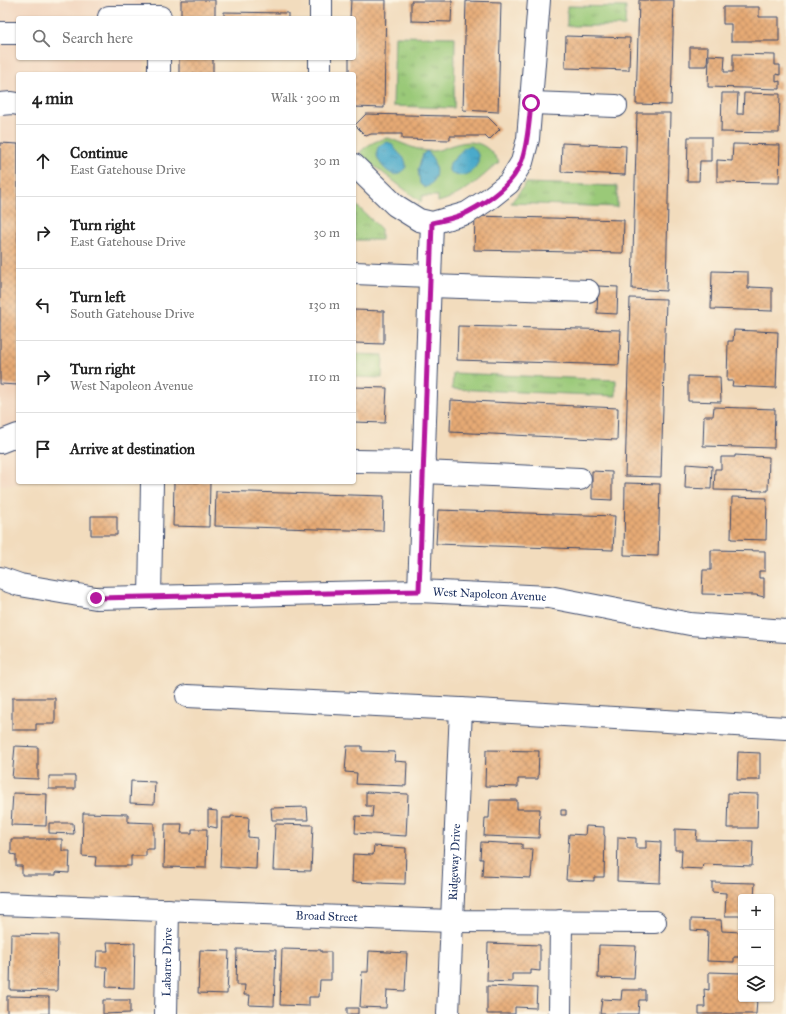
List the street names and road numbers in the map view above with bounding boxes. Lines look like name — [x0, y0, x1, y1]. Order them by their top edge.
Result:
street label: West Napoleon Avenue — [432, 585, 547, 604]
street label: Ridgeway Drive — [446, 823, 463, 901]
street label: Broad Street — [296, 908, 359, 925]
street label: Labarre Drive — [159, 927, 175, 997]

